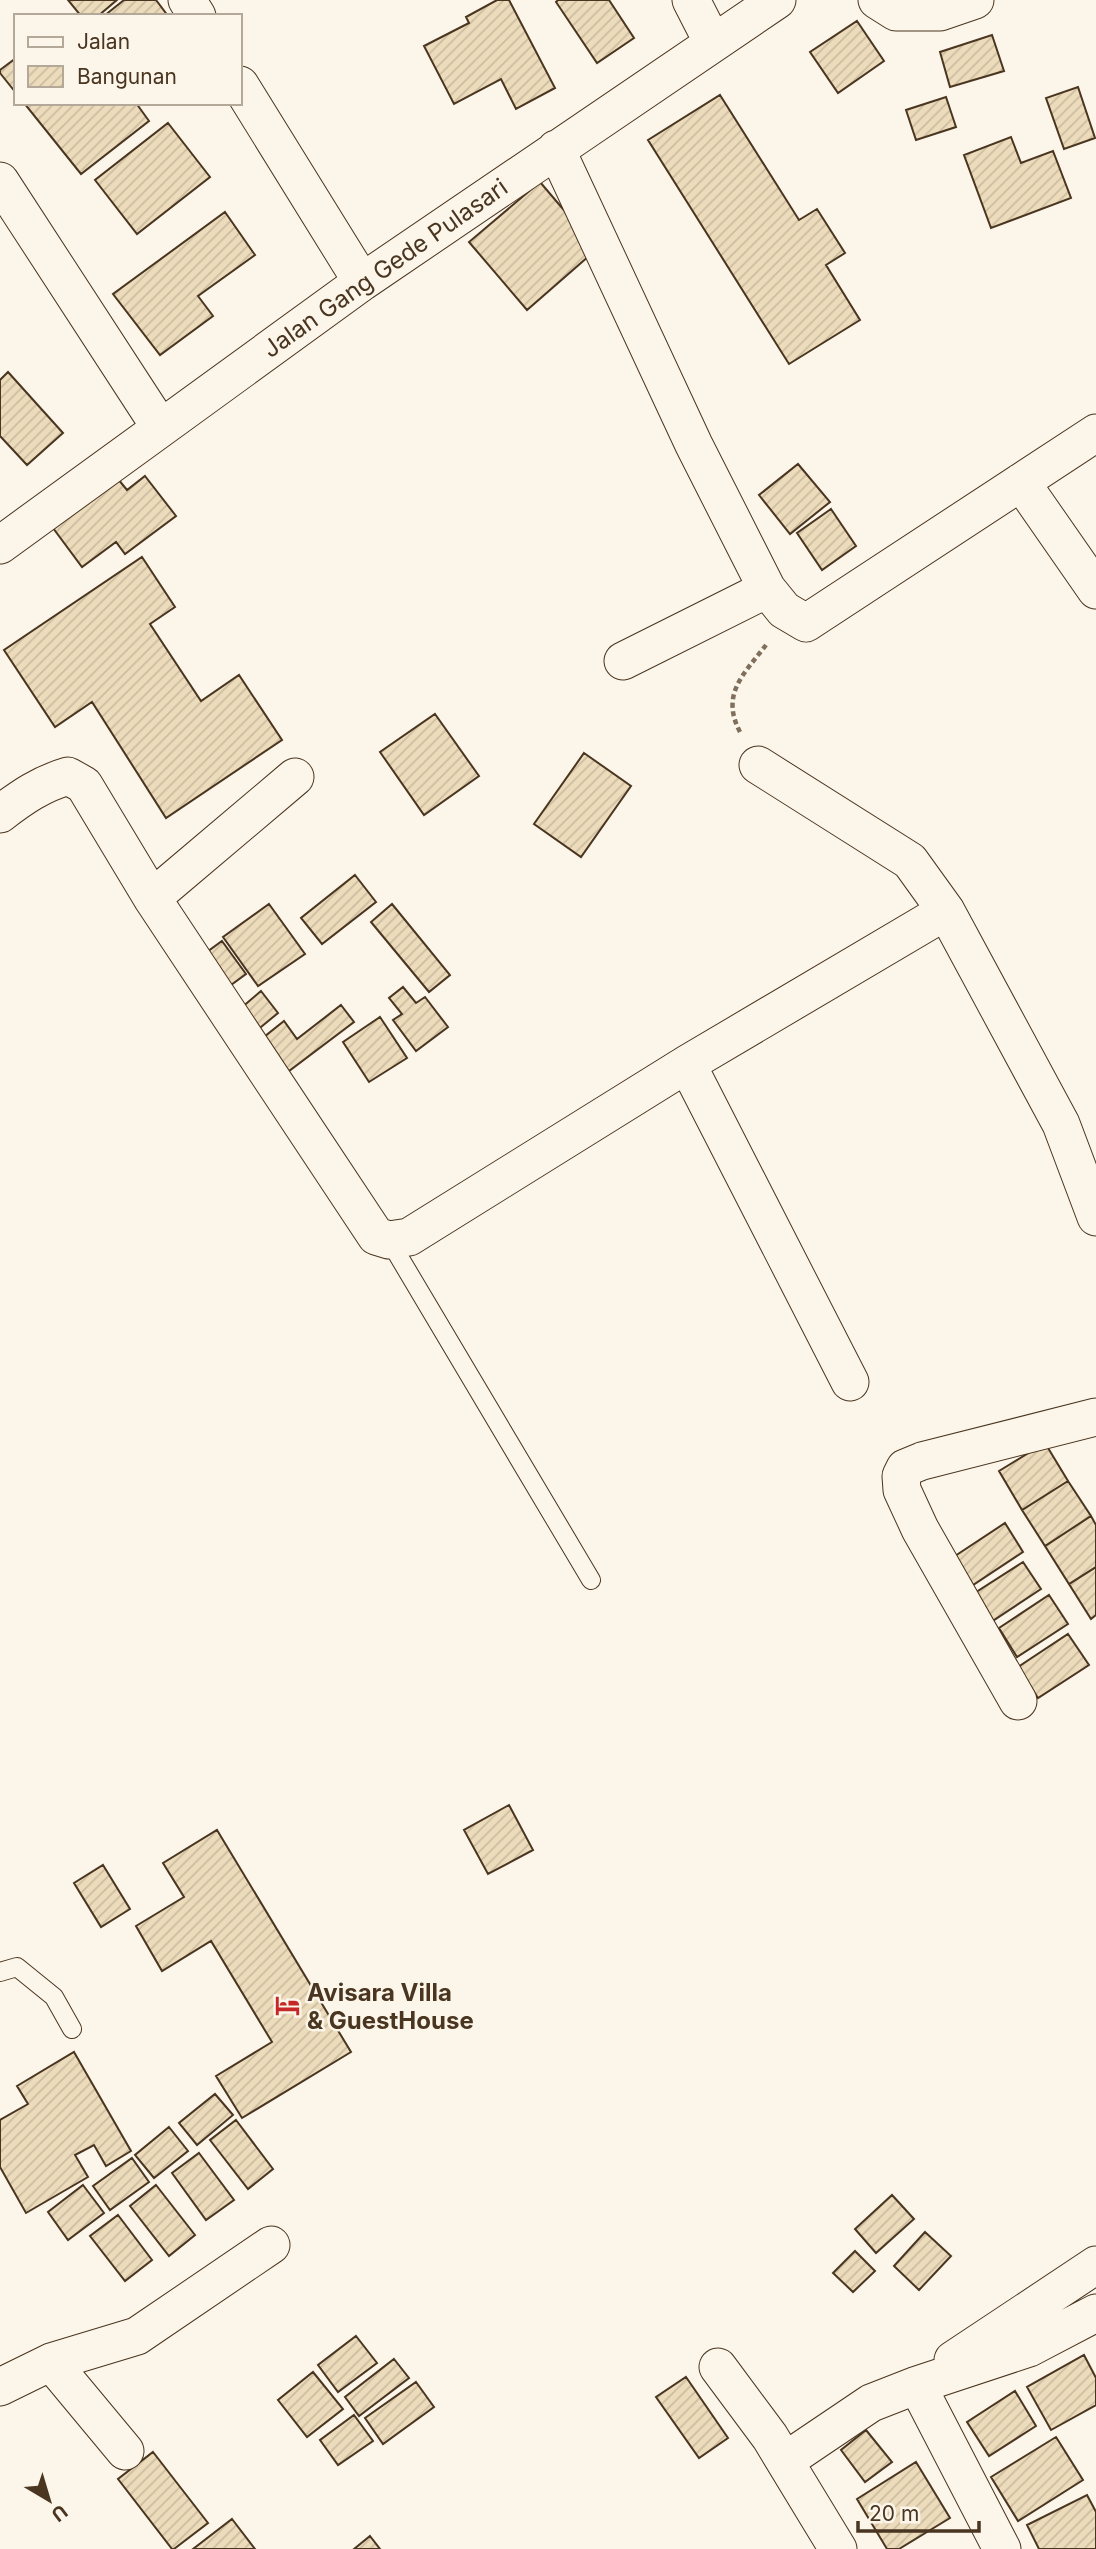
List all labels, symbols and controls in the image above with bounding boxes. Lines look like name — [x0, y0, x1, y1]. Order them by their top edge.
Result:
legend — [14, 14, 242, 105]
text: Jalan — [77, 29, 130, 54]
text: Bangunan — [77, 64, 177, 89]
street label: Jalan Gang Gede Pulasari — [257, 172, 513, 364]
place label: Avisara Villa & GuestHouse — [307, 1978, 474, 2035]
hotel icon: Avisara Villa & GuestHouse — [273, 1992, 301, 2020]
north arrow — [14, 2465, 84, 2535]
scale bar — [858, 2490, 979, 2534]
text: U — [47, 2500, 72, 2526]
text: 20 m — [869, 2501, 919, 2526]

